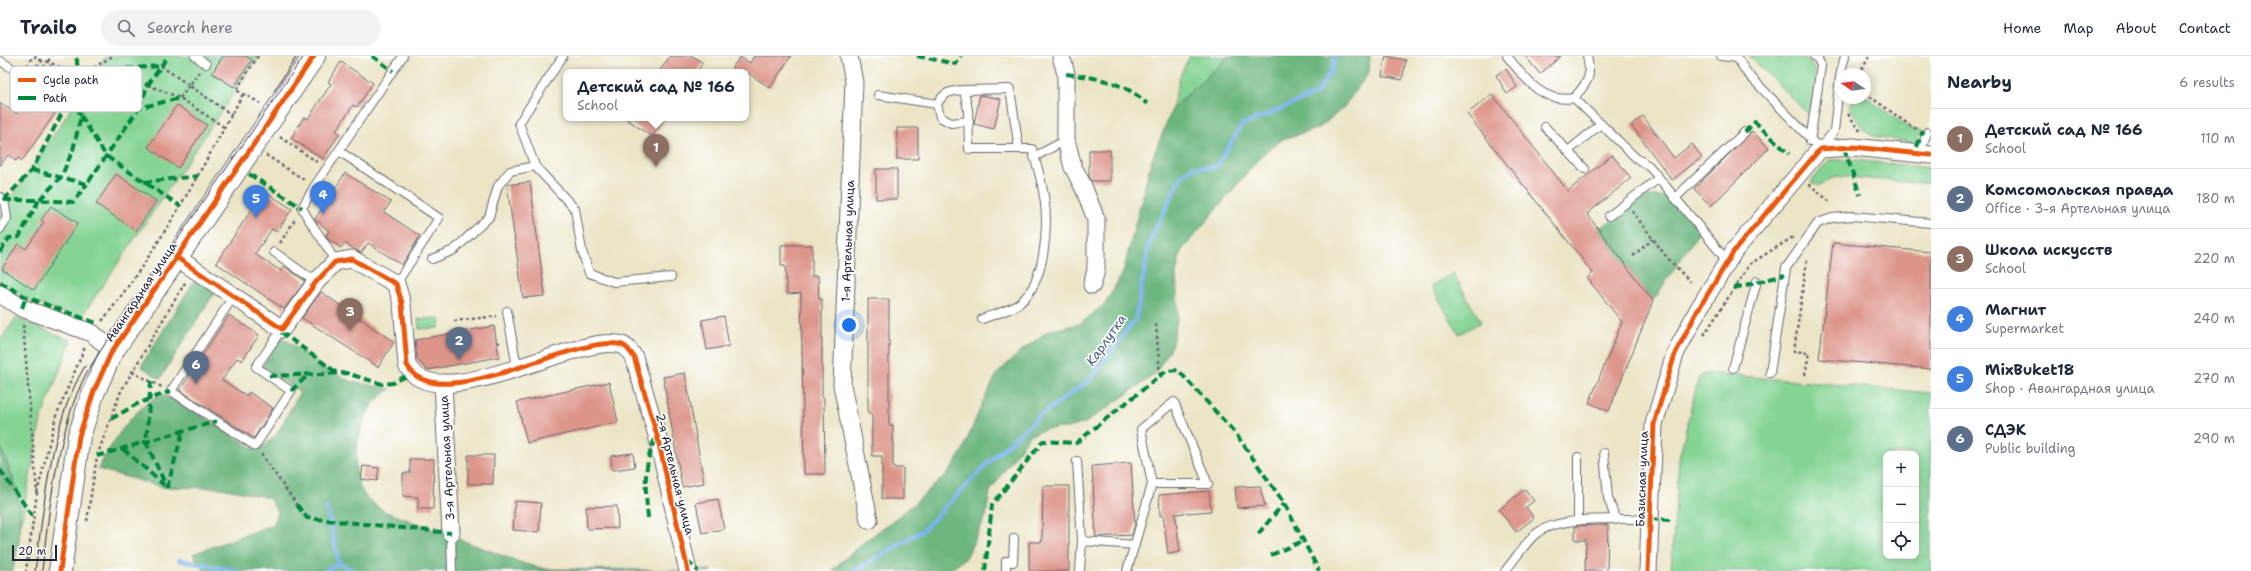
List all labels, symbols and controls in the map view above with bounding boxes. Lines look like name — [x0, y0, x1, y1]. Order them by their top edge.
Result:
search box — [101, 10, 381, 46]
text: Trailo — [20, 15, 77, 40]
icon: search — [115, 17, 137, 39]
text: Search here — [147, 18, 233, 38]
text: Home — [2003, 19, 2042, 37]
text: Map — [2064, 19, 2094, 37]
text: About — [2116, 19, 2157, 37]
text: Contact — [2179, 19, 2231, 37]
legend — [10, 66, 142, 112]
north arrow — [1835, 68, 1871, 104]
popup — [563, 69, 749, 121]
text: Nearby — [1947, 71, 2012, 93]
text: Cycle path — [43, 73, 99, 88]
text: 6 results — [2179, 74, 2235, 91]
text: Детский сад № 166 — [577, 77, 735, 97]
text: Path — [43, 91, 67, 106]
text: School — [577, 97, 618, 114]
text: Детский сад № 166 — [1985, 120, 2143, 140]
text: 1 — [1957, 130, 1963, 147]
text: 110 m — [2200, 130, 2235, 147]
pin: 1 — [643, 134, 669, 167]
text: School — [1985, 140, 2026, 157]
street label: 1-я Артельная улица — [838, 179, 858, 302]
text: Комсомольская правда — [1985, 180, 2173, 200]
pin: 4 — [310, 181, 336, 214]
pin: 5 — [243, 185, 269, 218]
text: 2 — [1955, 190, 1965, 207]
text: 180 m — [2196, 190, 2235, 207]
text: Office · 3-я Артельная улица — [1985, 200, 2170, 217]
street label: Авангардная улица — [102, 239, 181, 345]
text: Школа искусств — [1985, 240, 2112, 260]
text: 3 — [1955, 250, 1965, 267]
text: 220 m — [2193, 250, 2235, 267]
text: School — [1985, 260, 2026, 277]
pin: 3 — [337, 298, 363, 331]
text: Магнит — [1985, 300, 2046, 320]
text: 4 — [1955, 310, 1965, 327]
text: 240 m — [2193, 310, 2235, 327]
water label: Карлутка — [1082, 311, 1130, 369]
your location — [839, 315, 859, 335]
text: Supermarket — [1985, 320, 2064, 337]
pin: 2 — [446, 327, 472, 360]
pin: 6 — [183, 351, 209, 384]
text: MixBuket18 — [1985, 360, 2074, 380]
text: 5 — [1956, 370, 1964, 387]
text: 270 m — [2193, 370, 2235, 387]
text: Shop · Авангардная улица — [1985, 380, 2155, 397]
street label: 3-я Артельная улица — [436, 394, 458, 521]
street label: 2-я Артельная улица — [652, 412, 698, 537]
text: СДЭК — [1985, 420, 2026, 440]
street label: Базисная улица — [1632, 430, 1652, 527]
text: 6 — [1955, 430, 1965, 447]
text: 290 m — [2193, 430, 2235, 447]
text: Public building — [1985, 440, 2076, 457]
map controls — [1883, 451, 1919, 559]
button: + — [1883, 451, 1919, 487]
button: − — [1883, 487, 1919, 523]
button: locate — [1883, 523, 1919, 559]
scale bar — [12, 543, 57, 562]
text: 20 m — [18, 544, 46, 559]

